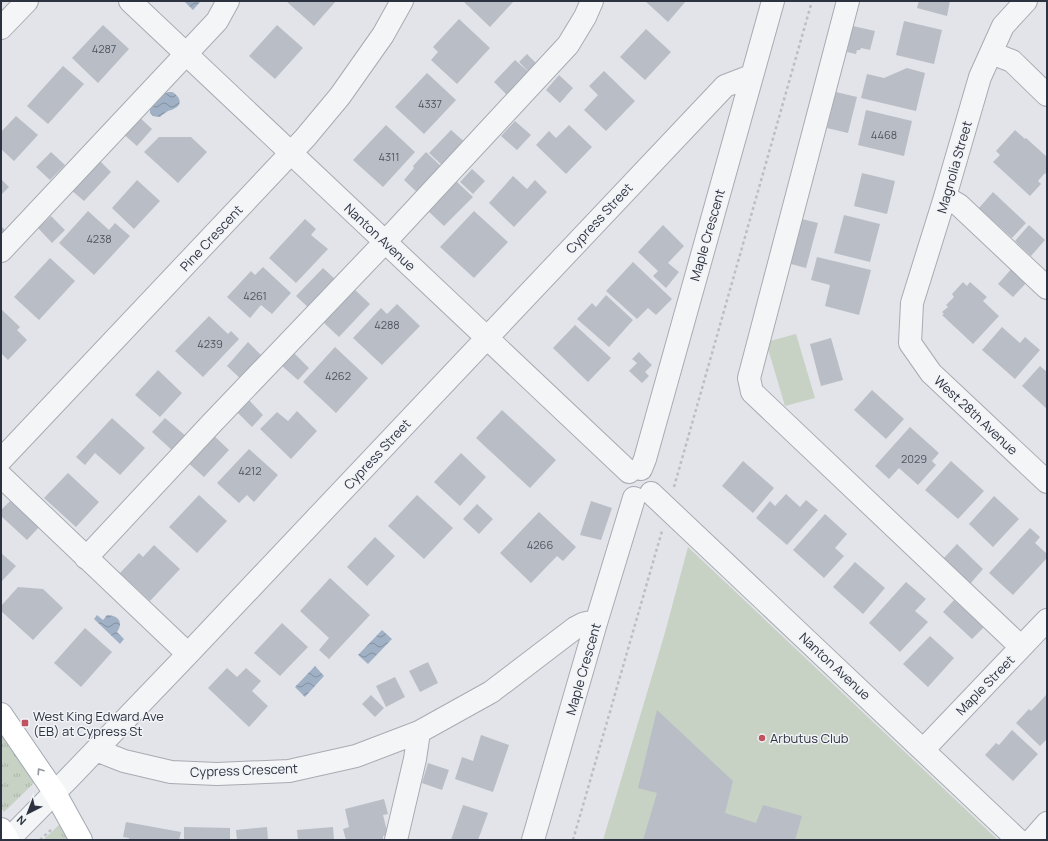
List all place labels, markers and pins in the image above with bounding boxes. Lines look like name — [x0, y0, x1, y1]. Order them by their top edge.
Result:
place label: West King Edward Ave (EB) at Cypress St — [33, 707, 164, 740]
marker: West King Edward Ave (EB) at Cypress St — [20, 718, 30, 728]
place label: Arbutus Club — [770, 729, 849, 747]
marker: Arbutus Club — [757, 733, 767, 743]

